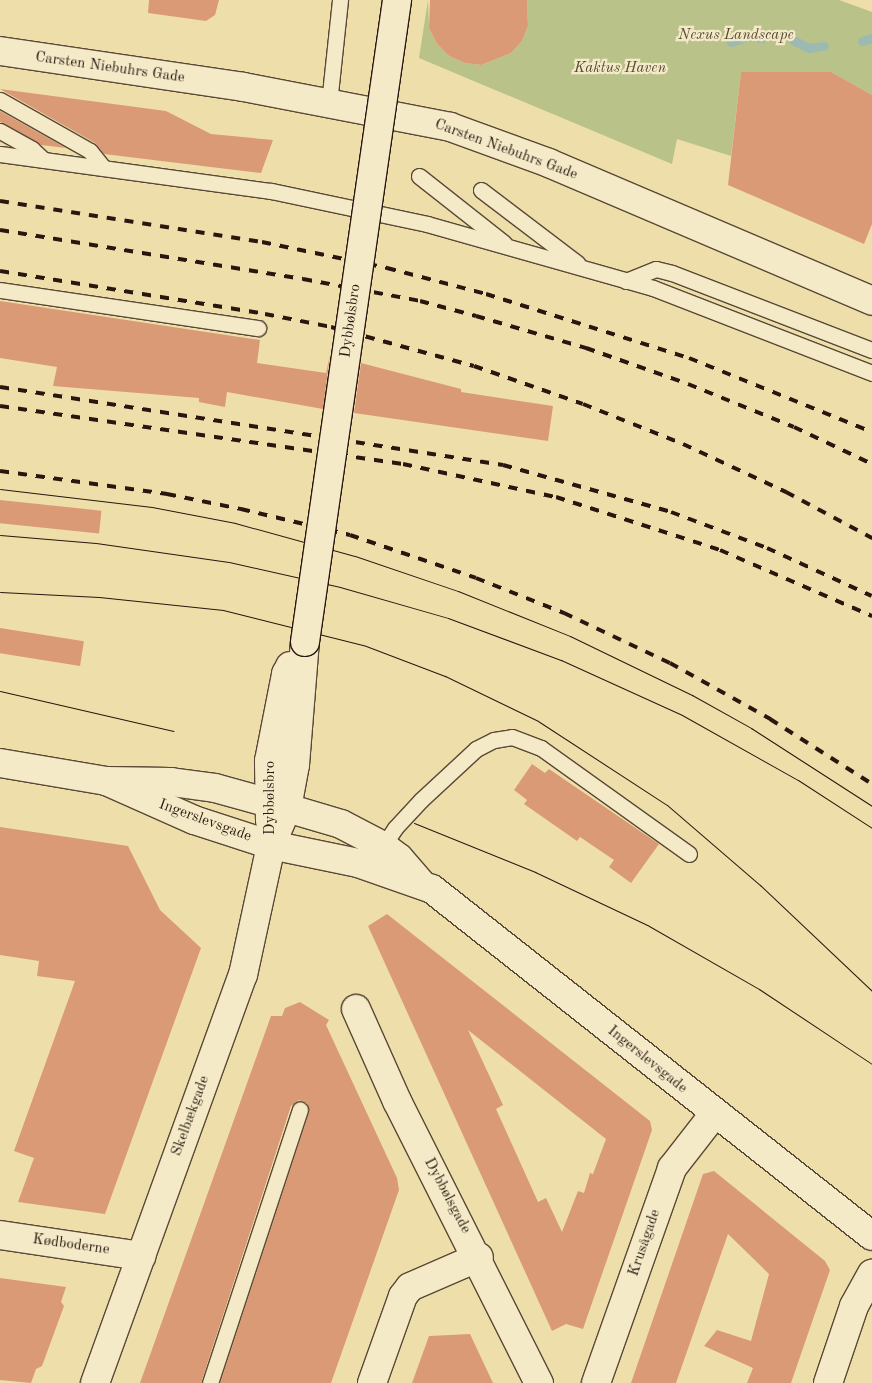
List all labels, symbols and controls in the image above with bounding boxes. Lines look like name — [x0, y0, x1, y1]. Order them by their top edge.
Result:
park label: Nexus Landscape — [678, 27, 794, 45]
street label: Carsten Niebuhrs Gade — [34, 49, 186, 87]
park label: Kaktus Haven — [574, 60, 666, 78]
street label: Carsten Niebuhrs Gade — [432, 116, 580, 184]
street label: Dybbølsbro — [337, 283, 365, 359]
street label: Dybbølsbro — [262, 761, 280, 835]
street label: Ingerslevsgade — [156, 796, 254, 846]
street label: Ingerslevsgade — [604, 1022, 690, 1098]
street label: Skelbækgade — [168, 1073, 214, 1159]
street label: Dybbølsgade — [420, 1155, 474, 1237]
street label: Krusågade — [625, 1207, 665, 1279]
street label: Kødboderne — [31, 1231, 111, 1259]

